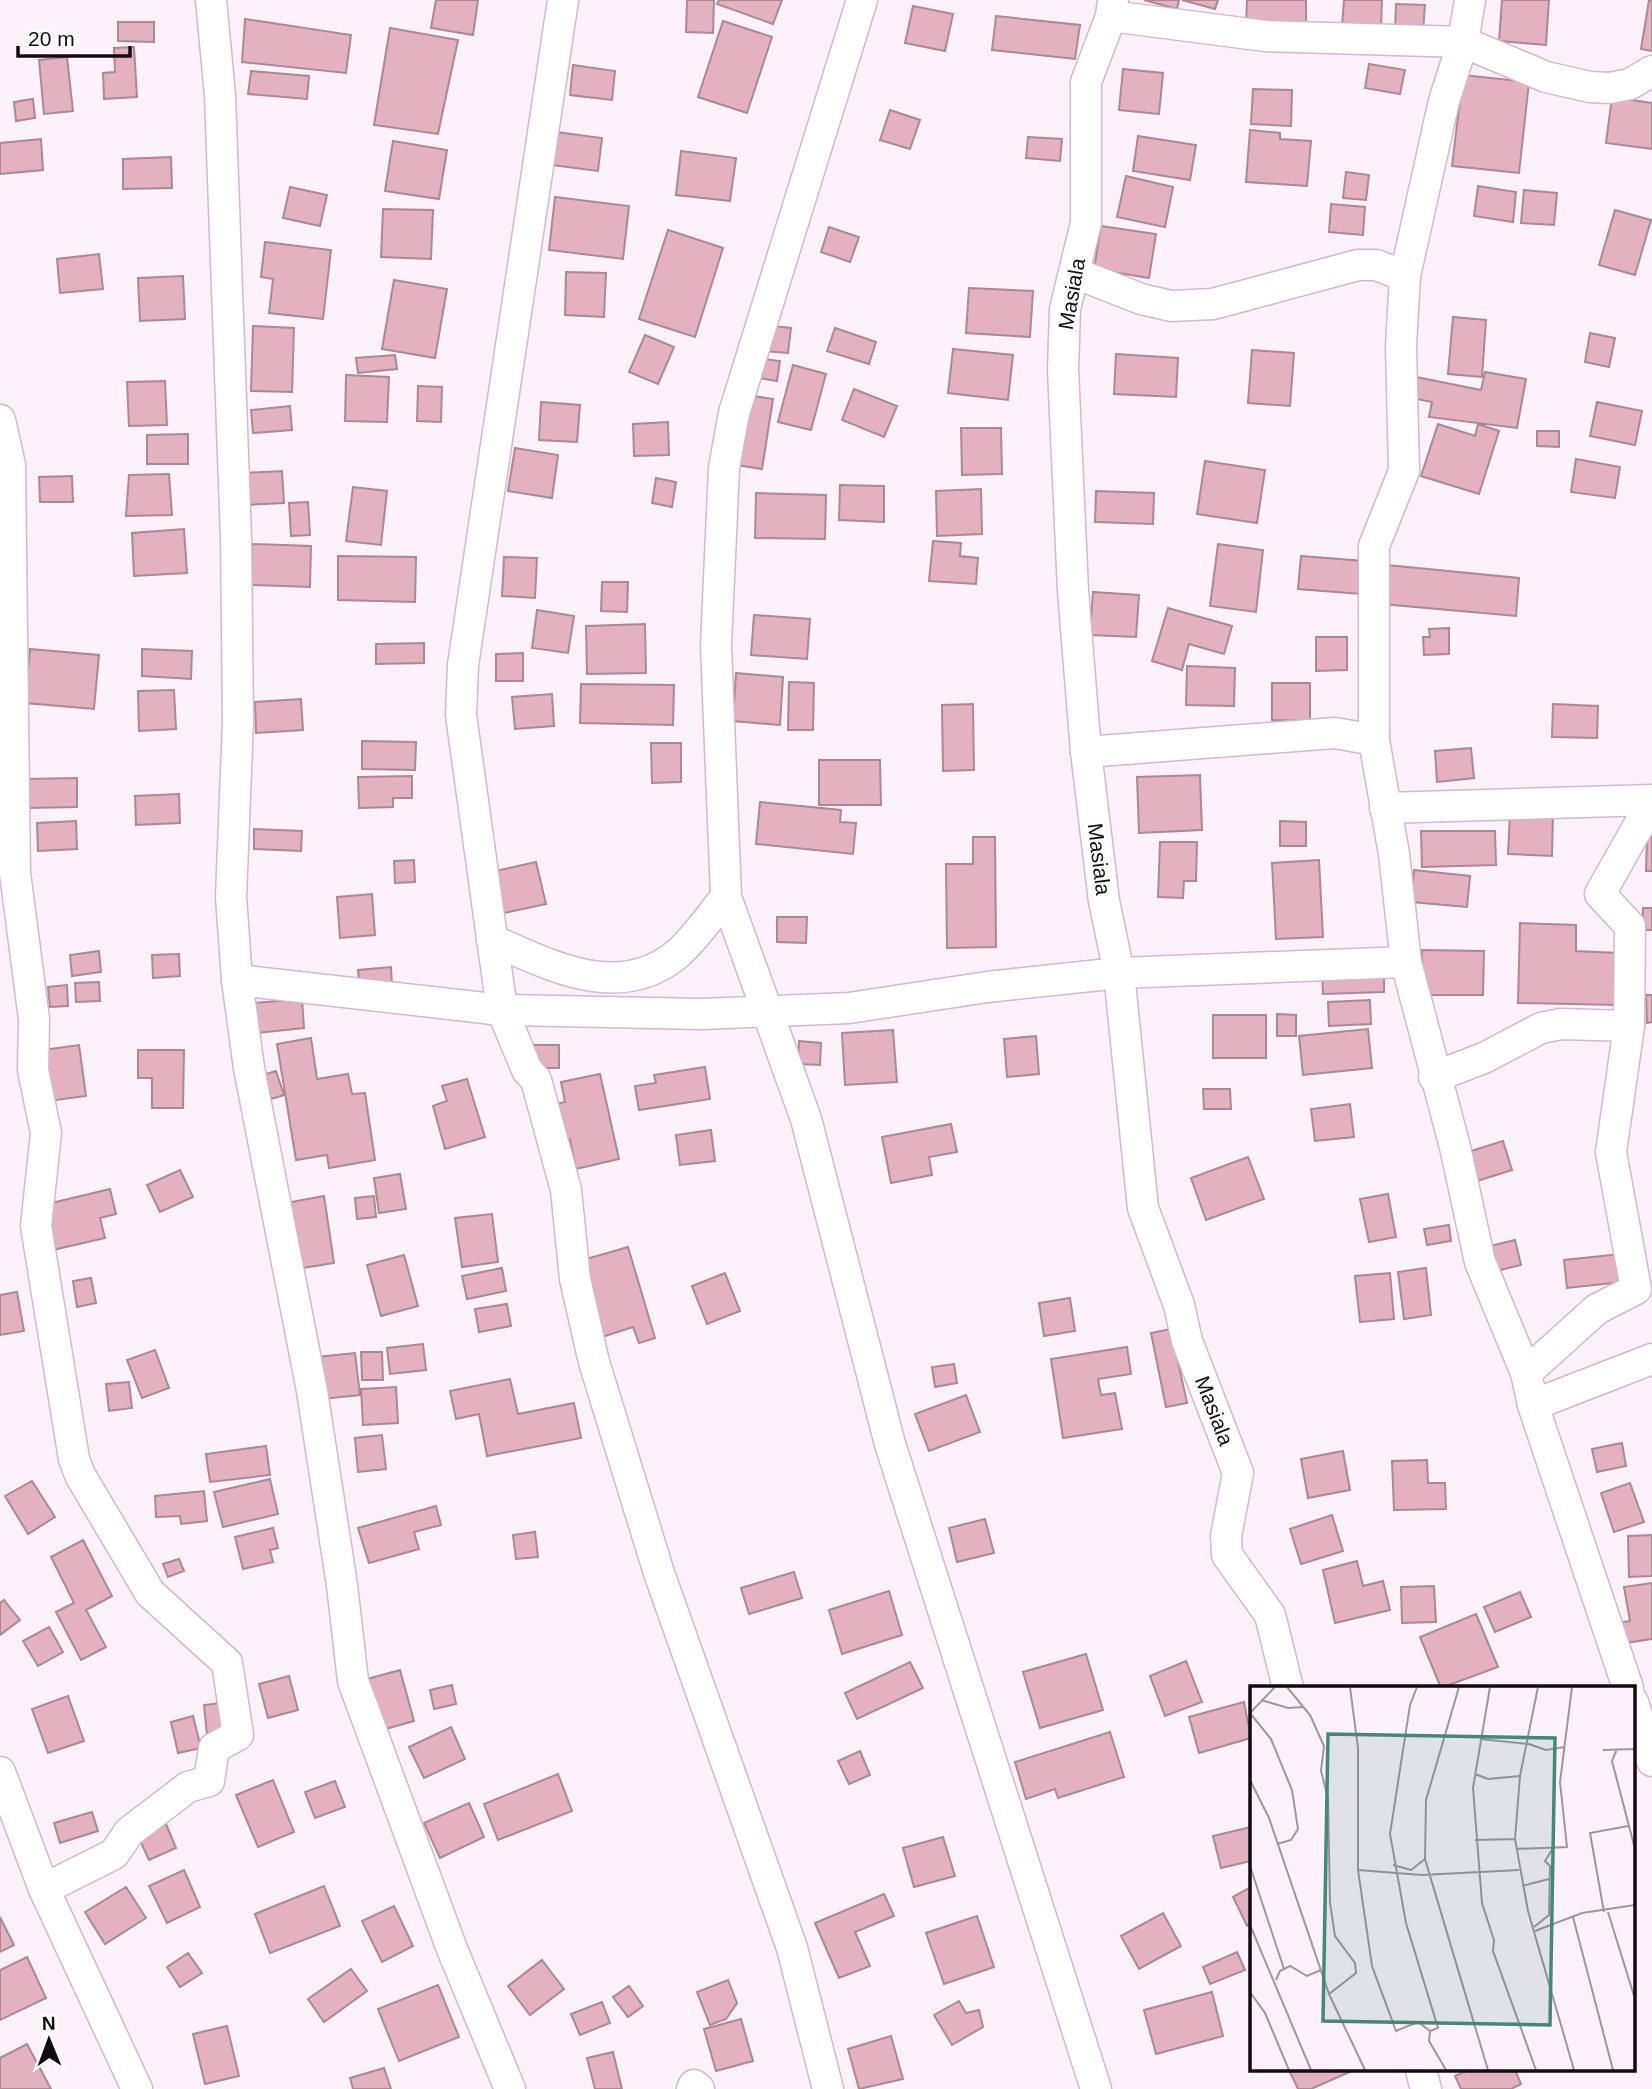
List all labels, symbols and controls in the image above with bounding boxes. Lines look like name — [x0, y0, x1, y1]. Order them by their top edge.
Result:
scale bar — [18, 14, 130, 58]
text: 20 m — [28, 27, 75, 50]
street label: Masiala — [1054, 256, 1089, 332]
street label: Masiala — [1084, 822, 1115, 897]
street label: Masiala — [1191, 1373, 1238, 1449]
inset map — [1250, 1686, 1634, 2072]
north arrow — [14, 2005, 84, 2075]
text: N — [42, 2013, 56, 2034]

